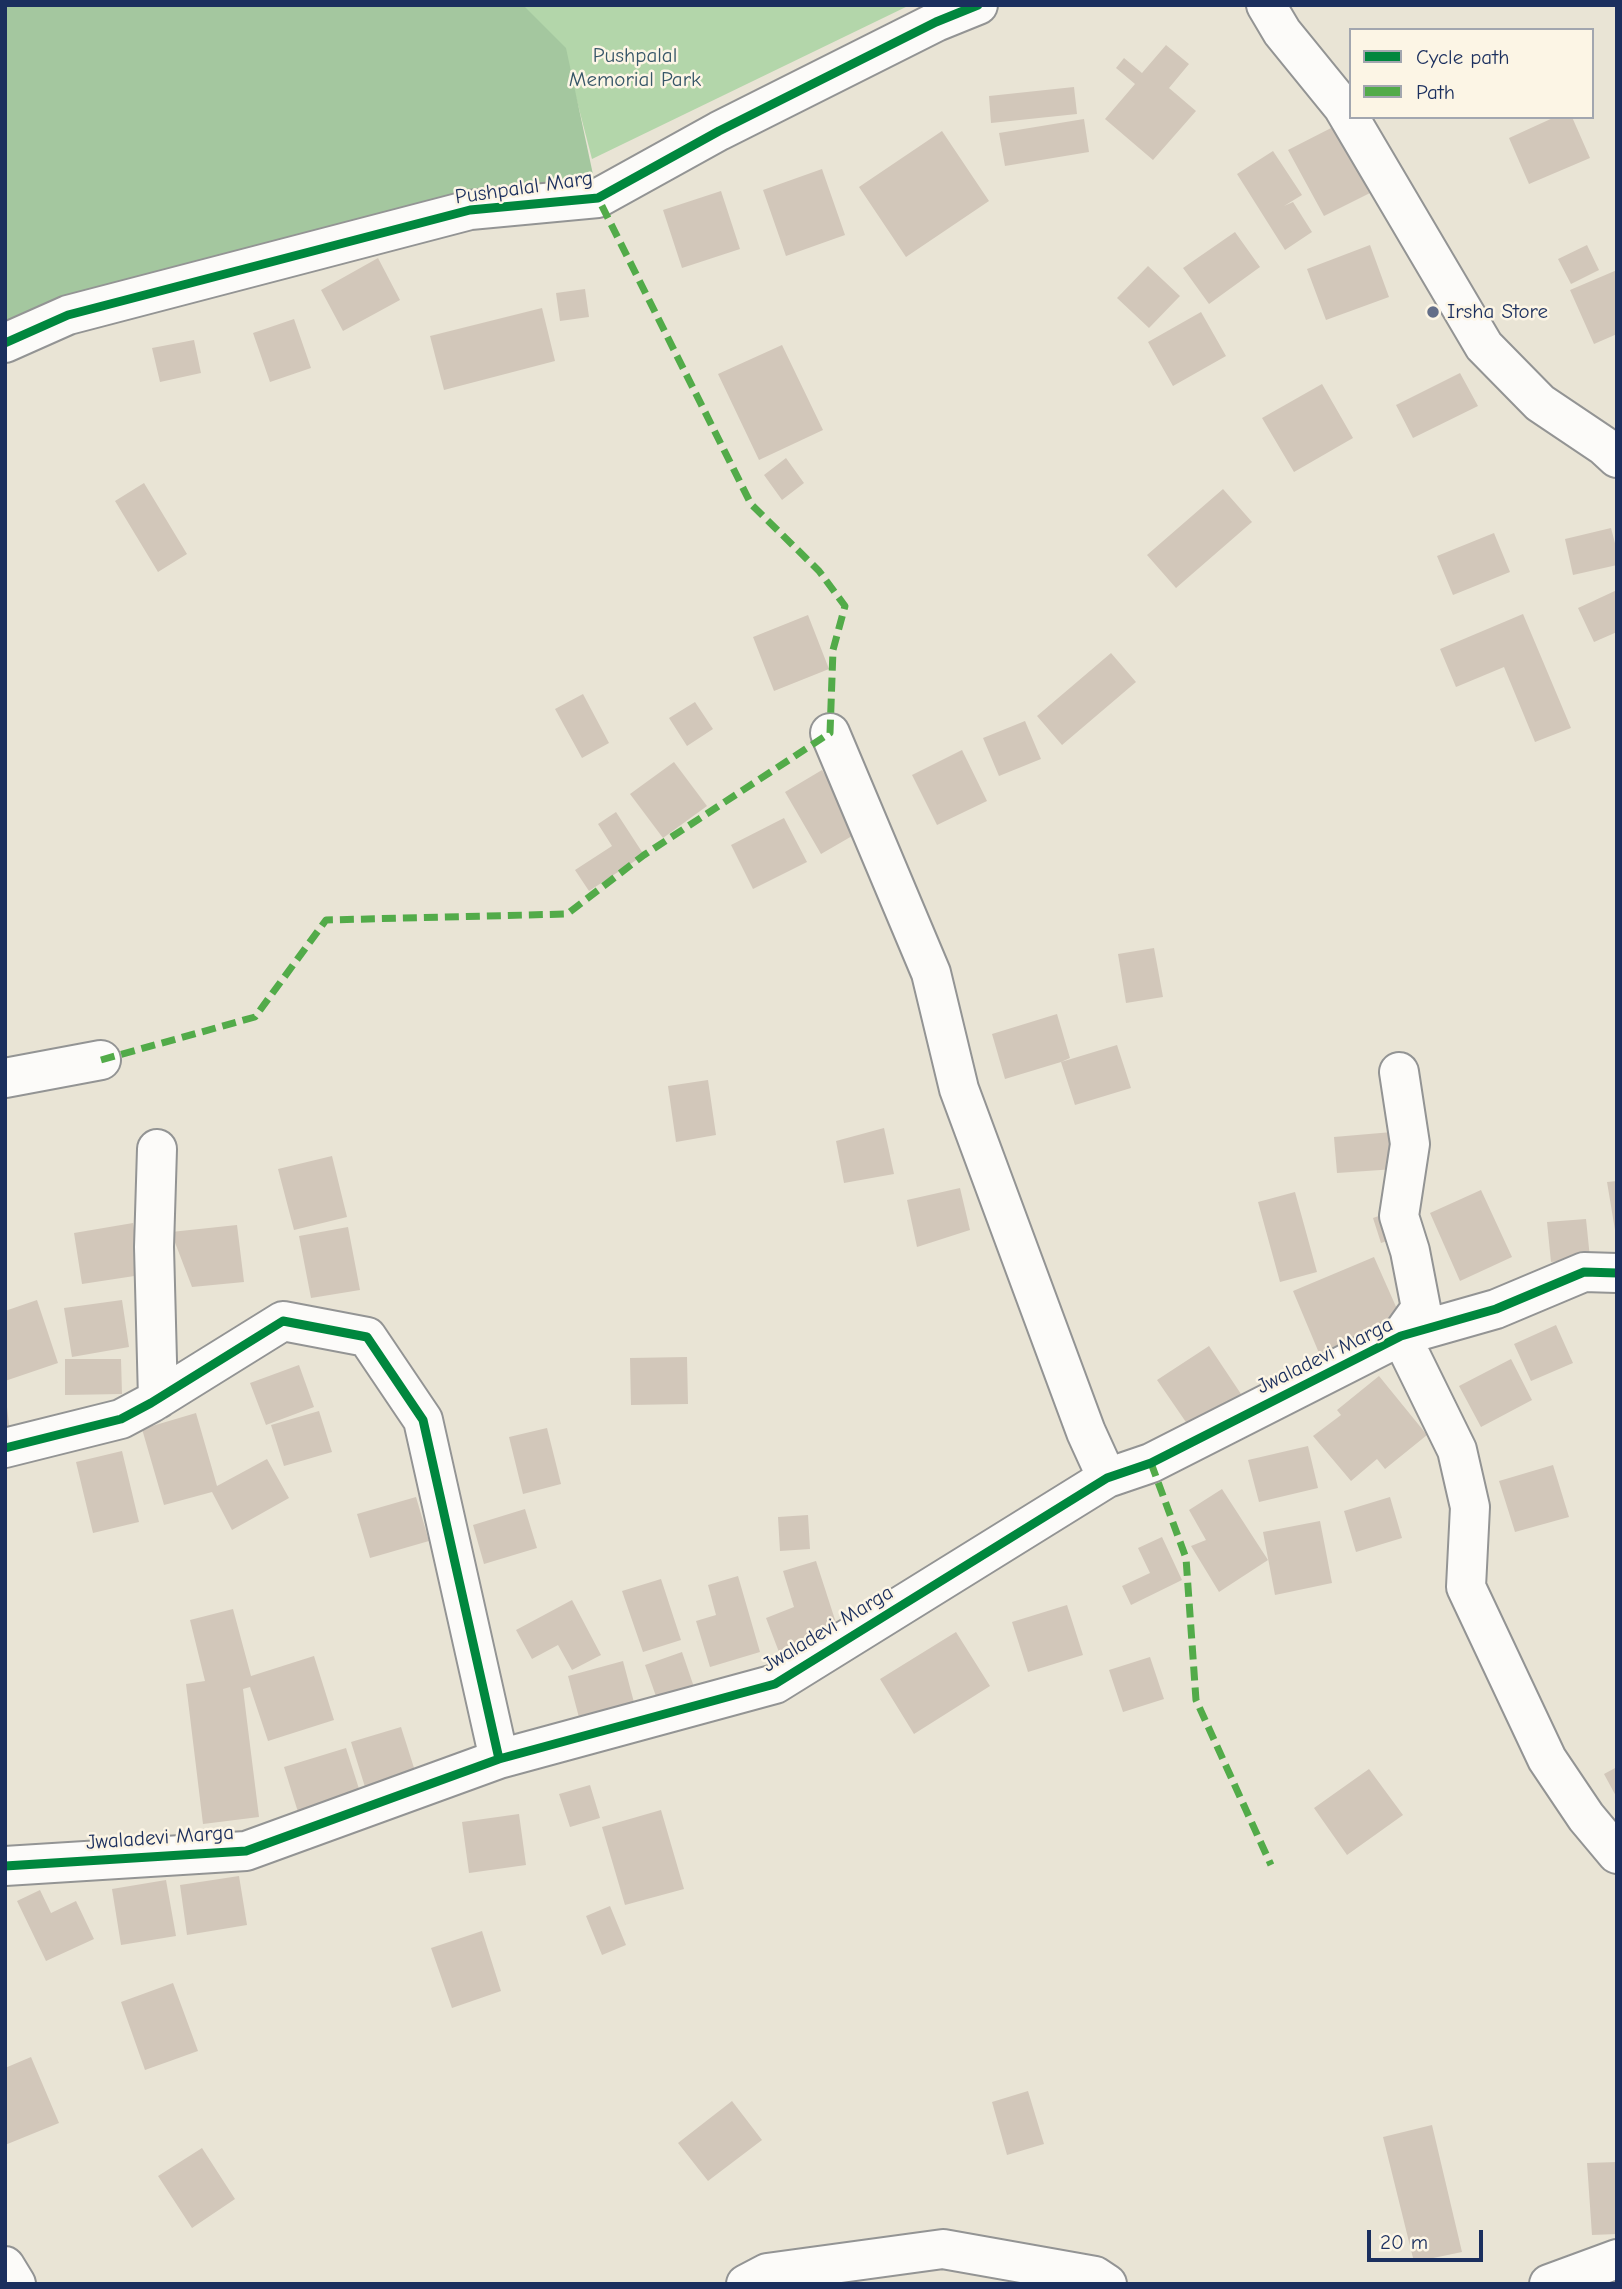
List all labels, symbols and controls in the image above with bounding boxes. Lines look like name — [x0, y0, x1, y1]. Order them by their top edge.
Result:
legend — [1349, 28, 1594, 119]
park label: Pushpalal Memorial Park — [569, 43, 701, 93]
text: Cycle path — [1416, 45, 1509, 69]
text: Path — [1416, 80, 1455, 104]
street label: Pushpalal Marg — [454, 166, 594, 210]
place label: Irsha Store — [1447, 299, 1548, 325]
marker: Irsha Store — [1425, 304, 1441, 320]
street label: Jwaladevi Marga — [1253, 1312, 1397, 1400]
street label: Jwaladevi Marga — [758, 1580, 898, 1678]
street label: Jwaladevi Marga — [85, 1820, 235, 1856]
scale bar — [1370, 2216, 1486, 2260]
text: 20 m — [1380, 2230, 1428, 2254]

